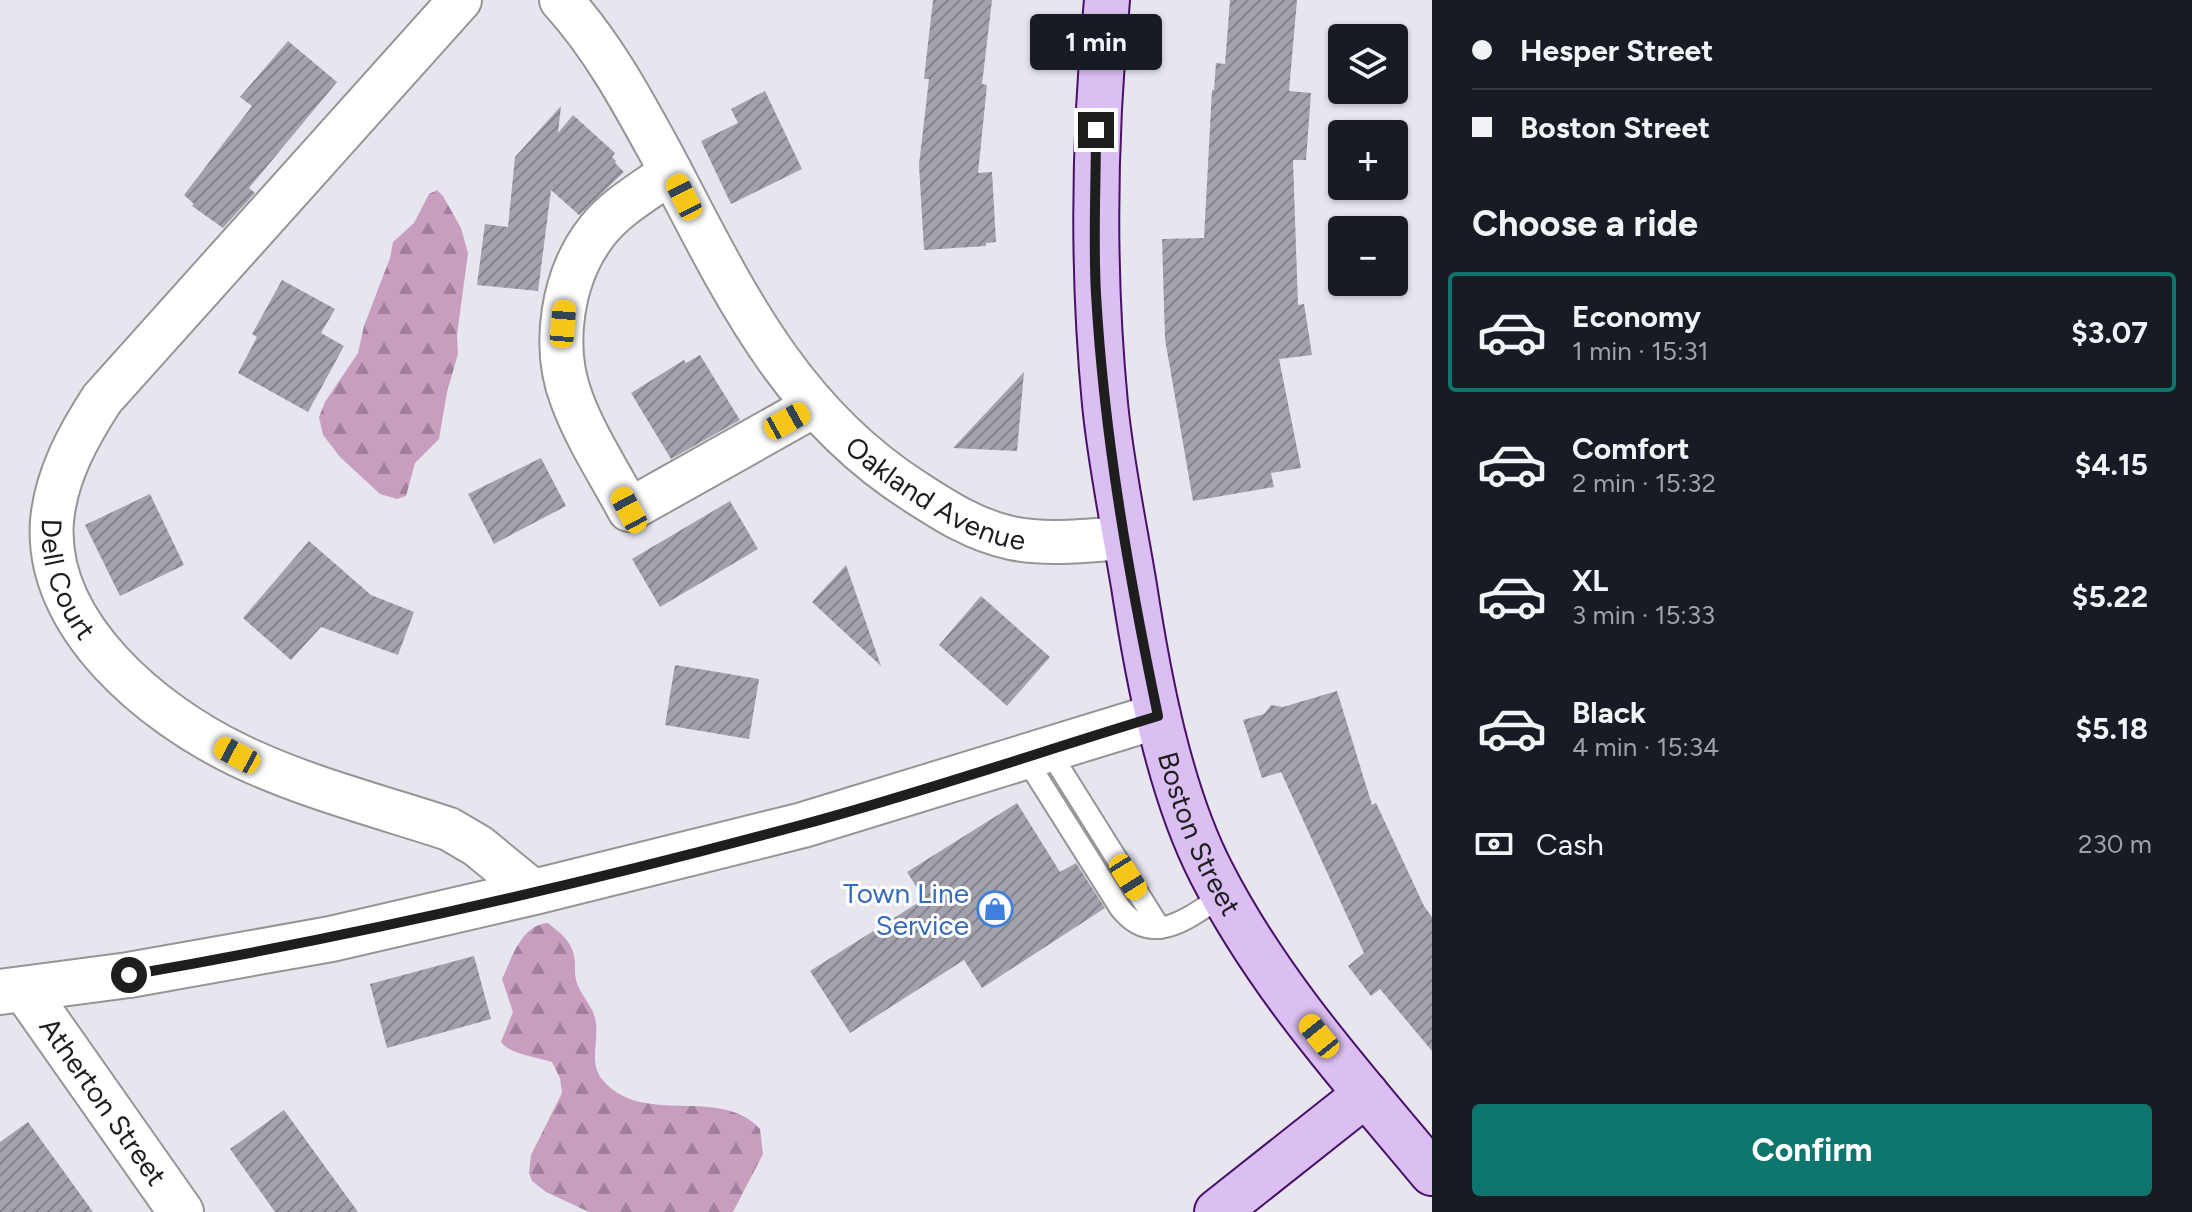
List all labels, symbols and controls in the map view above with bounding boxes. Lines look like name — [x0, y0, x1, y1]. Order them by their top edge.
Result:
callout: 1 min — [1030, 14, 1162, 70]
map controls — [1328, 24, 1408, 296]
button: layers — [1328, 24, 1408, 104]
text: 1 min — [1065, 26, 1127, 58]
text: Hesper Street — [1520, 32, 1713, 69]
text: Boston Street — [1520, 109, 1710, 146]
route end — [1078, 112, 1114, 148]
button: + — [1328, 120, 1408, 200]
car — [662, 170, 706, 224]
text: Choose a ride — [1472, 202, 1698, 245]
button: − — [1328, 216, 1408, 296]
icon: car — [1476, 296, 1548, 368]
text: Economy — [1572, 298, 1701, 335]
car — [549, 299, 577, 349]
text: $3.07 — [2071, 314, 2148, 351]
text: 1 min · 15:31 — [1572, 335, 1708, 367]
car — [760, 399, 814, 443]
icon: car — [1476, 428, 1548, 500]
street label: Oakland Avenue — [839, 429, 1028, 557]
text: Comfort — [1572, 430, 1690, 467]
text: $4.15 — [2075, 446, 2148, 483]
text: 2 min · 15:32 — [1572, 467, 1716, 499]
car — [607, 483, 651, 537]
street label: Dell Court — [34, 518, 103, 646]
icon: car — [1476, 560, 1548, 632]
text: XL — [1572, 562, 1608, 599]
text: $5.22 — [2072, 578, 2148, 615]
text: 3 min · 15:33 — [1572, 599, 1715, 631]
icon: car — [1476, 692, 1548, 764]
text: Black — [1572, 694, 1646, 731]
text: $5.18 — [2075, 710, 2148, 747]
text: 4 min · 15:34 — [1572, 731, 1719, 763]
car — [210, 733, 264, 777]
street label: Boston Street — [1151, 748, 1248, 922]
icon: cash — [1472, 822, 1516, 866]
text: Cash — [1536, 826, 1604, 863]
text: 230 m — [2078, 828, 2152, 860]
car — [1105, 850, 1151, 904]
place label: Town Line Service — [843, 876, 969, 942]
shop icon: Town Line Service — [976, 890, 1014, 928]
route start — [111, 957, 147, 993]
car — [1295, 1010, 1343, 1062]
street label: Atherton Street — [32, 1011, 174, 1192]
button: Confirm — [1472, 1104, 2152, 1196]

